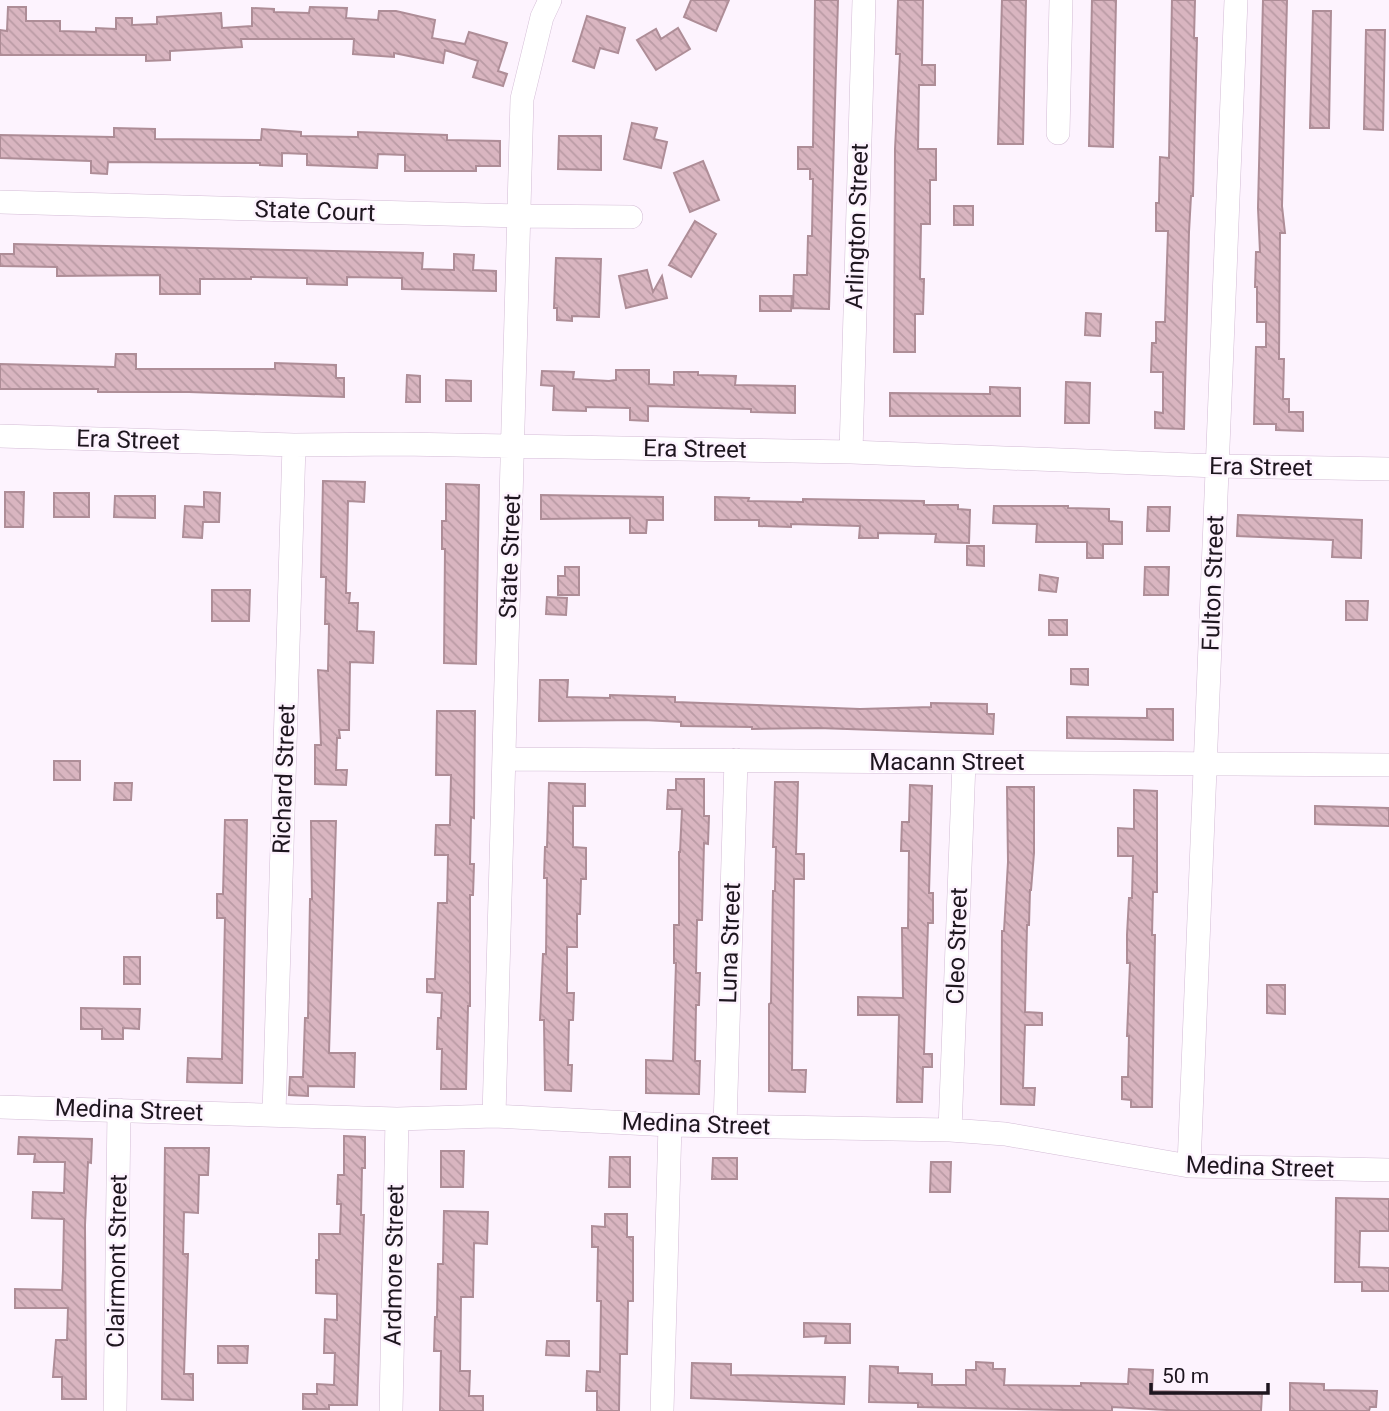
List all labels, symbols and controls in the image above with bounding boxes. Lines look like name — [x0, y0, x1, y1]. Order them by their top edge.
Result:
street label: Arlington Street — [840, 142, 874, 309]
street label: State Court — [254, 195, 376, 227]
street label: Era Street — [76, 424, 180, 456]
street label: Era Street — [643, 434, 747, 464]
street label: Era Street — [1209, 452, 1313, 482]
street label: State Street — [494, 493, 526, 619]
street label: Fulton Street — [1197, 514, 1229, 651]
street label: Richard Street — [267, 703, 301, 855]
street label: Macann Street — [869, 748, 1025, 776]
street label: Luna Street — [714, 882, 746, 1004]
street label: Cleo Street — [941, 887, 973, 1005]
street label: Medina Street — [54, 1093, 204, 1127]
street label: Medina Street — [621, 1107, 771, 1141]
street label: Medina Street — [1185, 1150, 1335, 1184]
street label: Clairmont Street — [101, 1174, 133, 1348]
street label: Ardmore Street — [379, 1184, 409, 1346]
scale bar — [1151, 1352, 1268, 1396]
text: 50 m — [1162, 1364, 1209, 1388]

